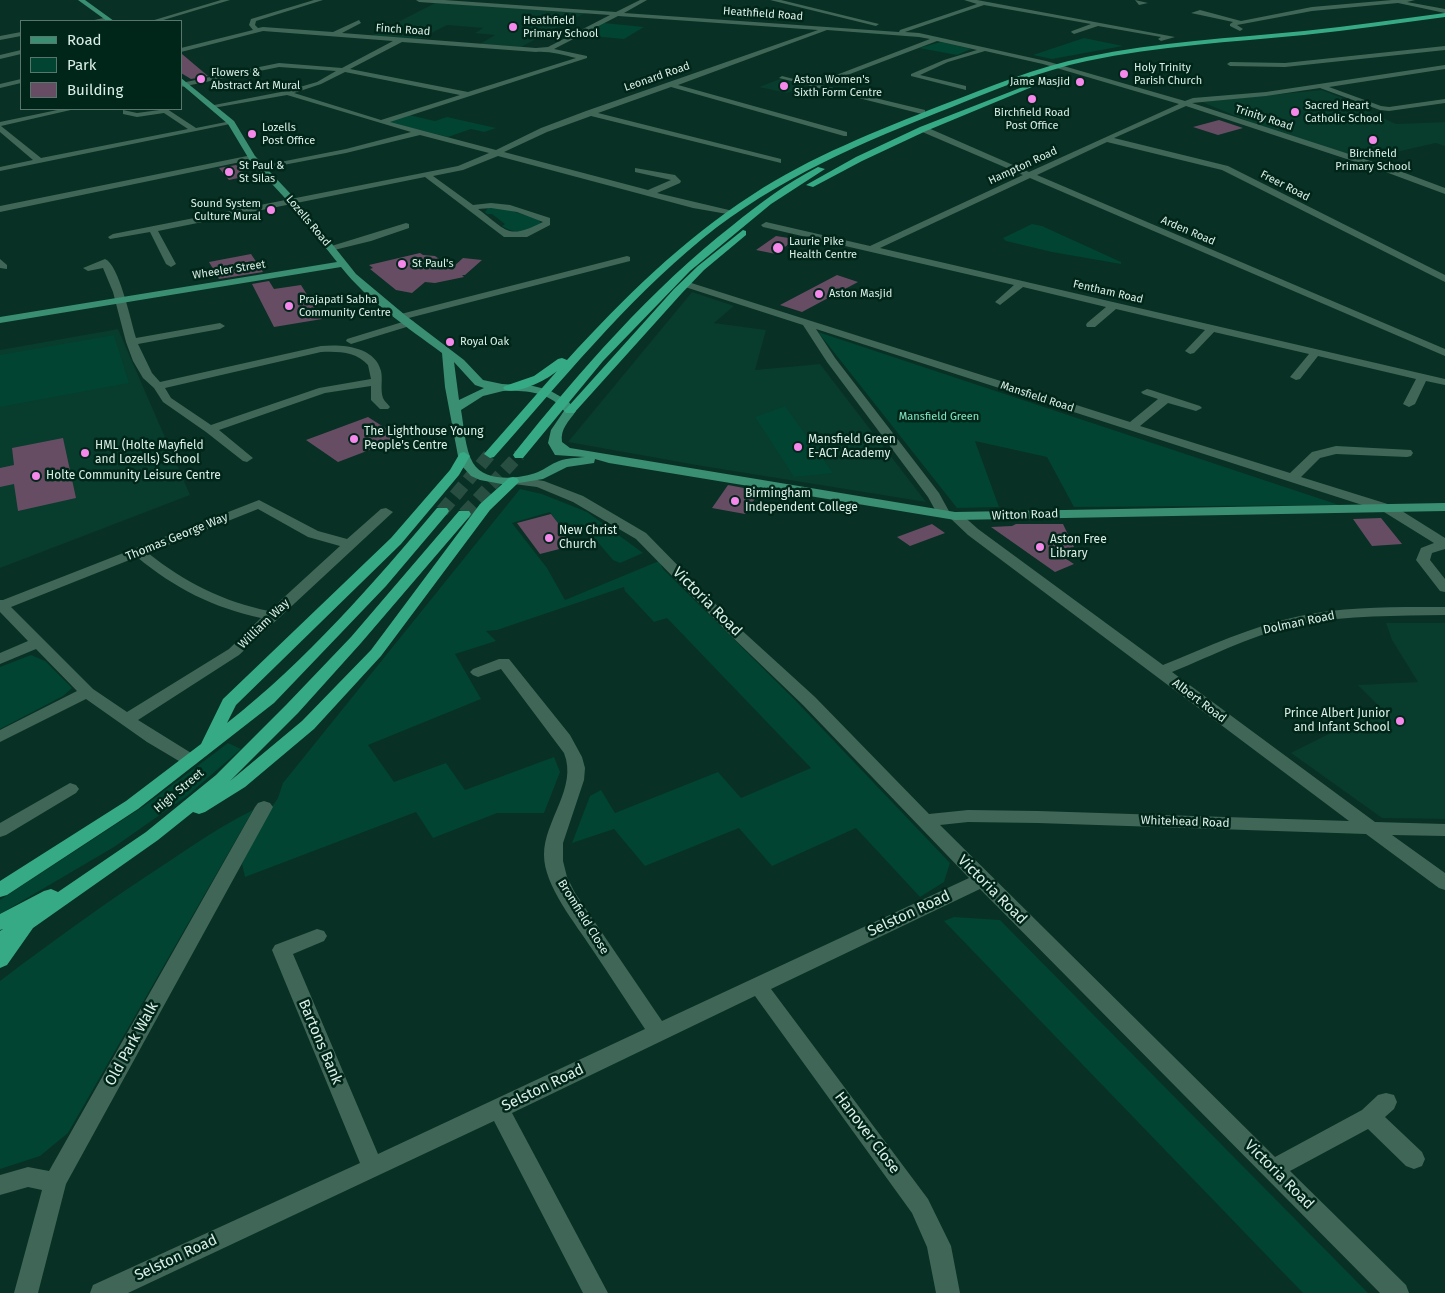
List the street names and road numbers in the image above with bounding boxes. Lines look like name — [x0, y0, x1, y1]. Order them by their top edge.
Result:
street label: Heathfield Road — [723, 5, 803, 23]
street label: Finch Road — [375, 22, 431, 38]
street label: Leonard Road — [622, 60, 692, 94]
street label: Trinity Road — [1233, 102, 1295, 134]
street label: Hampton Road — [987, 144, 1059, 188]
street label: Freer Road — [1258, 168, 1312, 204]
street label: Lozells Road — [283, 193, 333, 249]
street label: Arden Road — [1159, 214, 1217, 248]
street label: Wheeler Street — [192, 258, 266, 282]
street label: Fentham Road — [1072, 278, 1144, 306]
street label: Mansfield Road — [999, 379, 1075, 415]
street label: Witton Road — [991, 507, 1059, 523]
street label: Thomas George Way — [124, 510, 230, 564]
street label: Victoria Road — [669, 564, 745, 640]
street label: William Way — [235, 596, 293, 652]
street label: Dolman Road — [1262, 608, 1336, 638]
street label: Albert Road — [1169, 676, 1229, 726]
street label: High Street — [151, 766, 207, 816]
street label: Whitehead Road — [1140, 813, 1230, 831]
street label: Victoria Road — [954, 852, 1030, 928]
street label: Bromfield Close — [554, 877, 612, 957]
street label: Selston Road — [865, 887, 953, 941]
street label: Bartons Bank — [294, 997, 346, 1087]
street label: Old Park Walk — [102, 999, 162, 1089]
street label: Selston Road — [499, 1060, 587, 1116]
street label: Hanover Close — [830, 1089, 904, 1177]
street label: Victoria Road — [1241, 1137, 1317, 1213]
street label: Selston Road — [132, 1231, 220, 1285]

